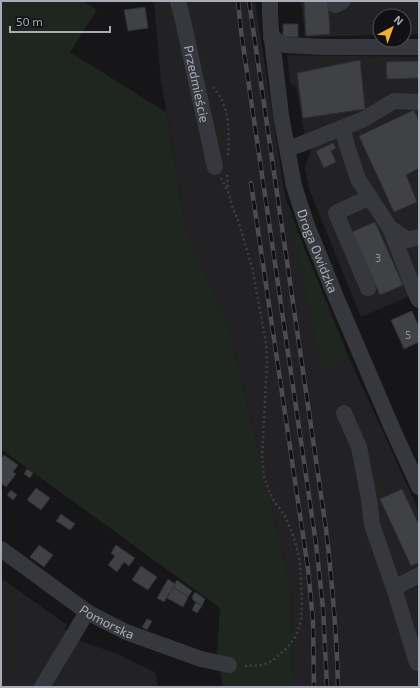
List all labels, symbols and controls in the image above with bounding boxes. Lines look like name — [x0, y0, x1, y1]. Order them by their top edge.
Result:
scale bar — [10, 8, 110, 34]
north arrow — [372, 8, 412, 48]
text: N — [392, 13, 406, 28]
text: 50 m — [16, 14, 43, 28]
street label: Przedmieście — [181, 44, 213, 124]
street label: Droga Owidzka — [294, 207, 341, 295]
house number: 3 — [375, 251, 381, 264]
house number: 5 — [405, 328, 411, 341]
street label: Pomorska — [76, 601, 136, 642]

